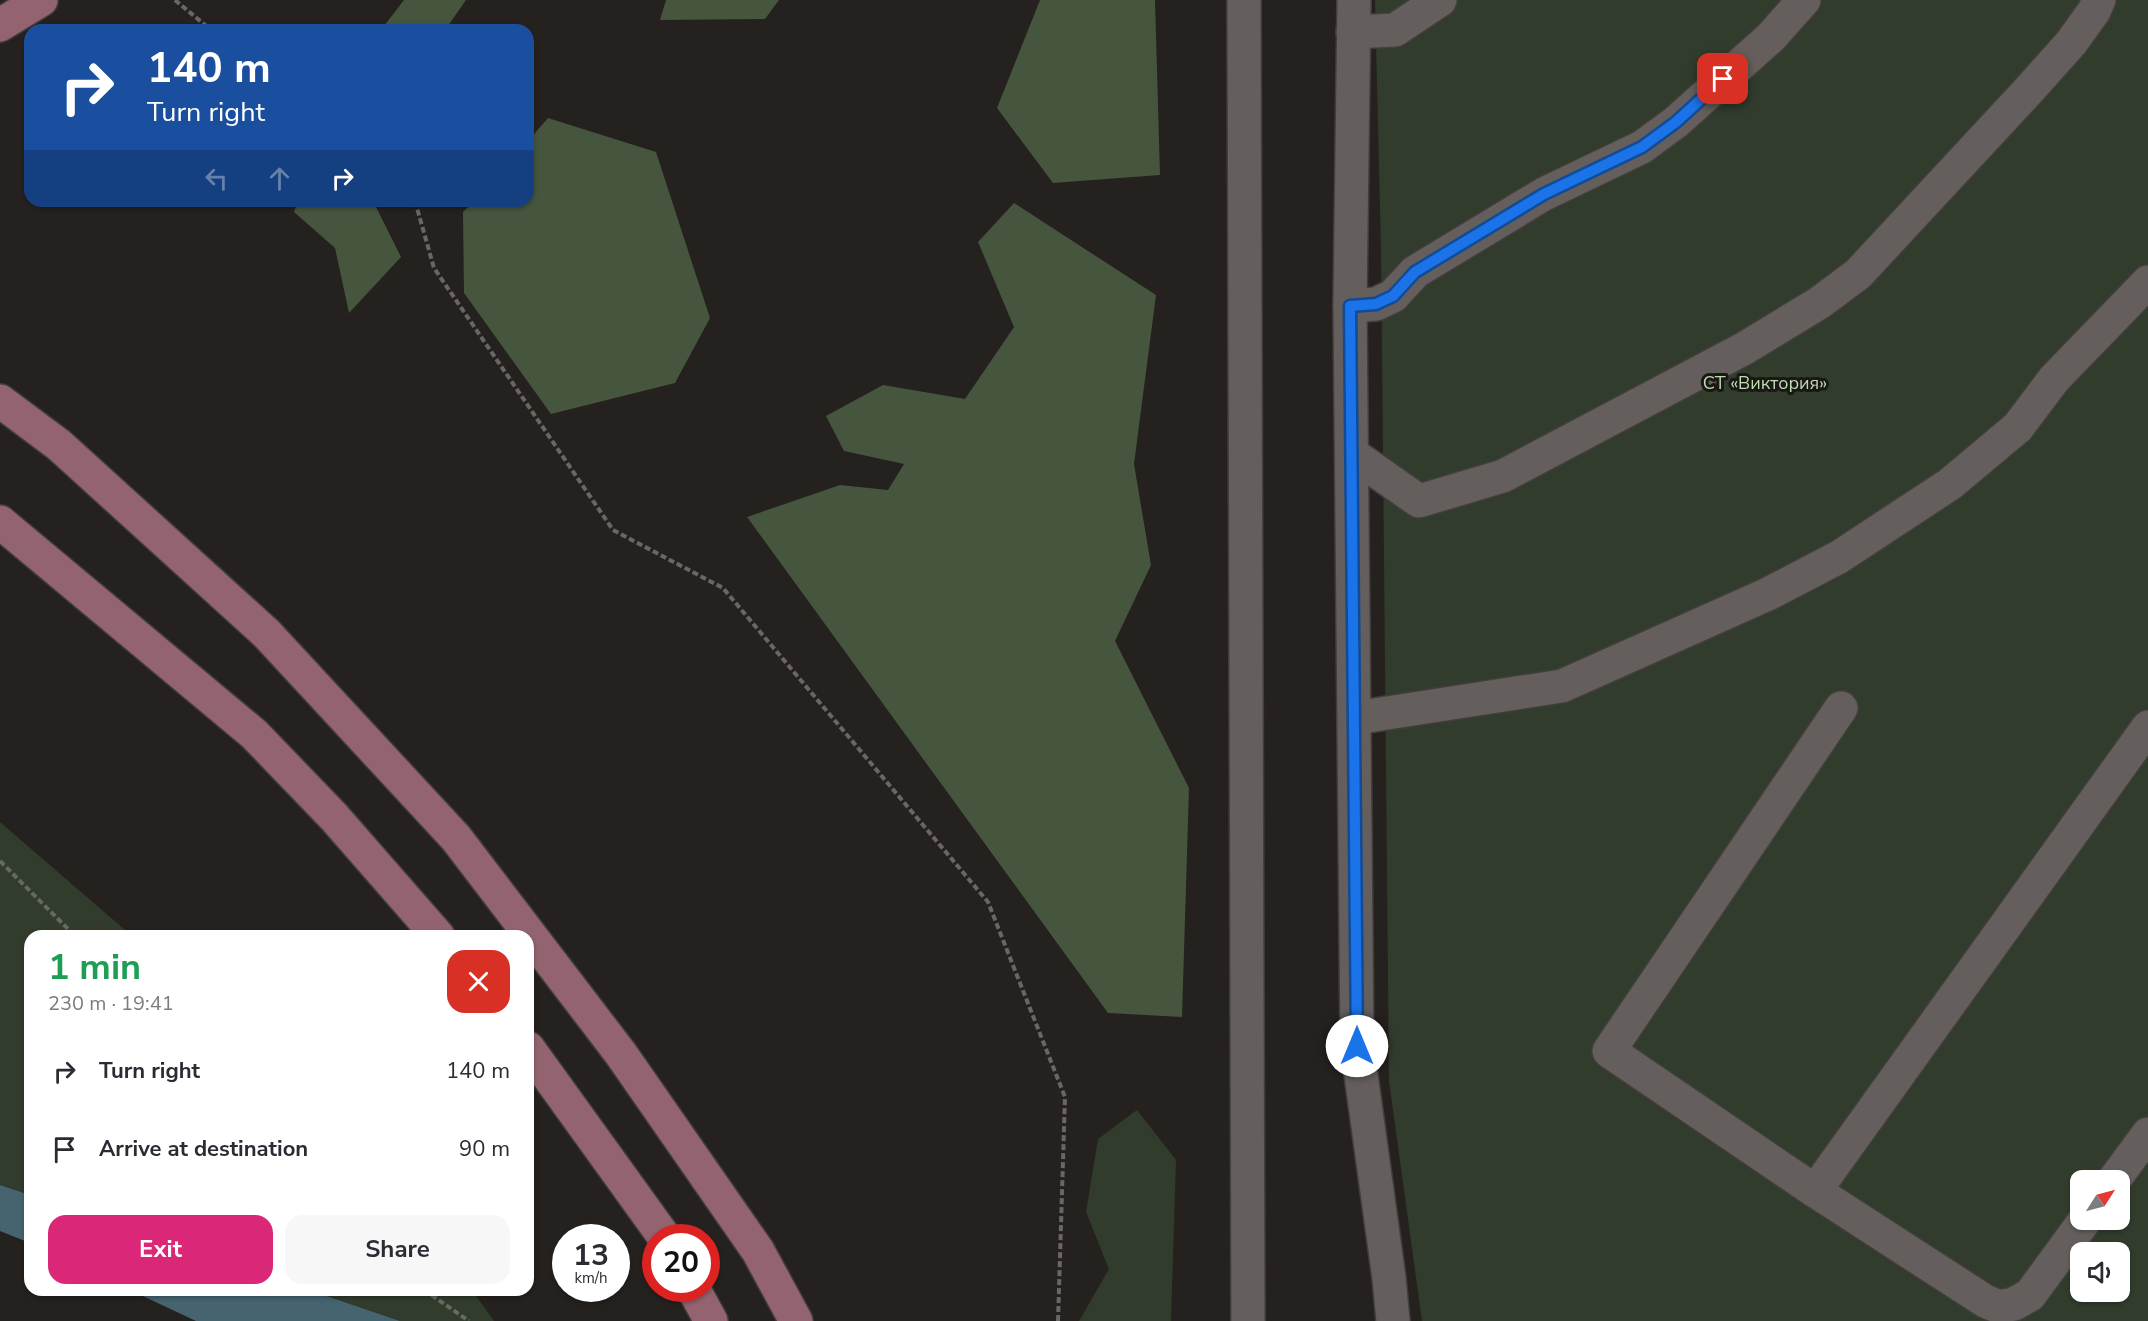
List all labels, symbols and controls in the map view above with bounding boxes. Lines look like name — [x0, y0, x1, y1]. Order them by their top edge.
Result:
text: 140 m — [147, 40, 271, 97]
icon: right — [48, 48, 126, 126]
pin — [1697, 53, 1748, 104]
icon: arrive — [1706, 62, 1739, 95]
text: Turn right — [147, 94, 265, 131]
icon: left — [200, 162, 233, 195]
icon: ahead — [263, 162, 296, 195]
icon: right — [326, 162, 359, 195]
park label: СТ «Виктория» — [1703, 371, 1827, 395]
text: 1 min — [48, 943, 141, 992]
button: close — [447, 950, 510, 1013]
text: 230 m · 19:41 — [48, 990, 174, 1017]
position arrow — [1325, 1014, 1389, 1078]
icon: right — [48, 1055, 81, 1088]
text: Turn right — [99, 1056, 200, 1086]
text: 140 m — [446, 1056, 510, 1086]
icon: arrive — [48, 1133, 81, 1166]
text: Arrive at destination — [99, 1134, 308, 1164]
text: 90 m — [459, 1134, 510, 1164]
north arrow — [2070, 1170, 2130, 1230]
map controls — [2070, 1170, 2130, 1302]
button: Exit — [48, 1215, 273, 1284]
button: Share — [285, 1215, 510, 1284]
speed limit sign: 20 — [642, 1224, 720, 1302]
text: 13 — [573, 1235, 609, 1276]
button: sound — [2070, 1242, 2130, 1302]
text: km/h — [574, 1268, 608, 1288]

